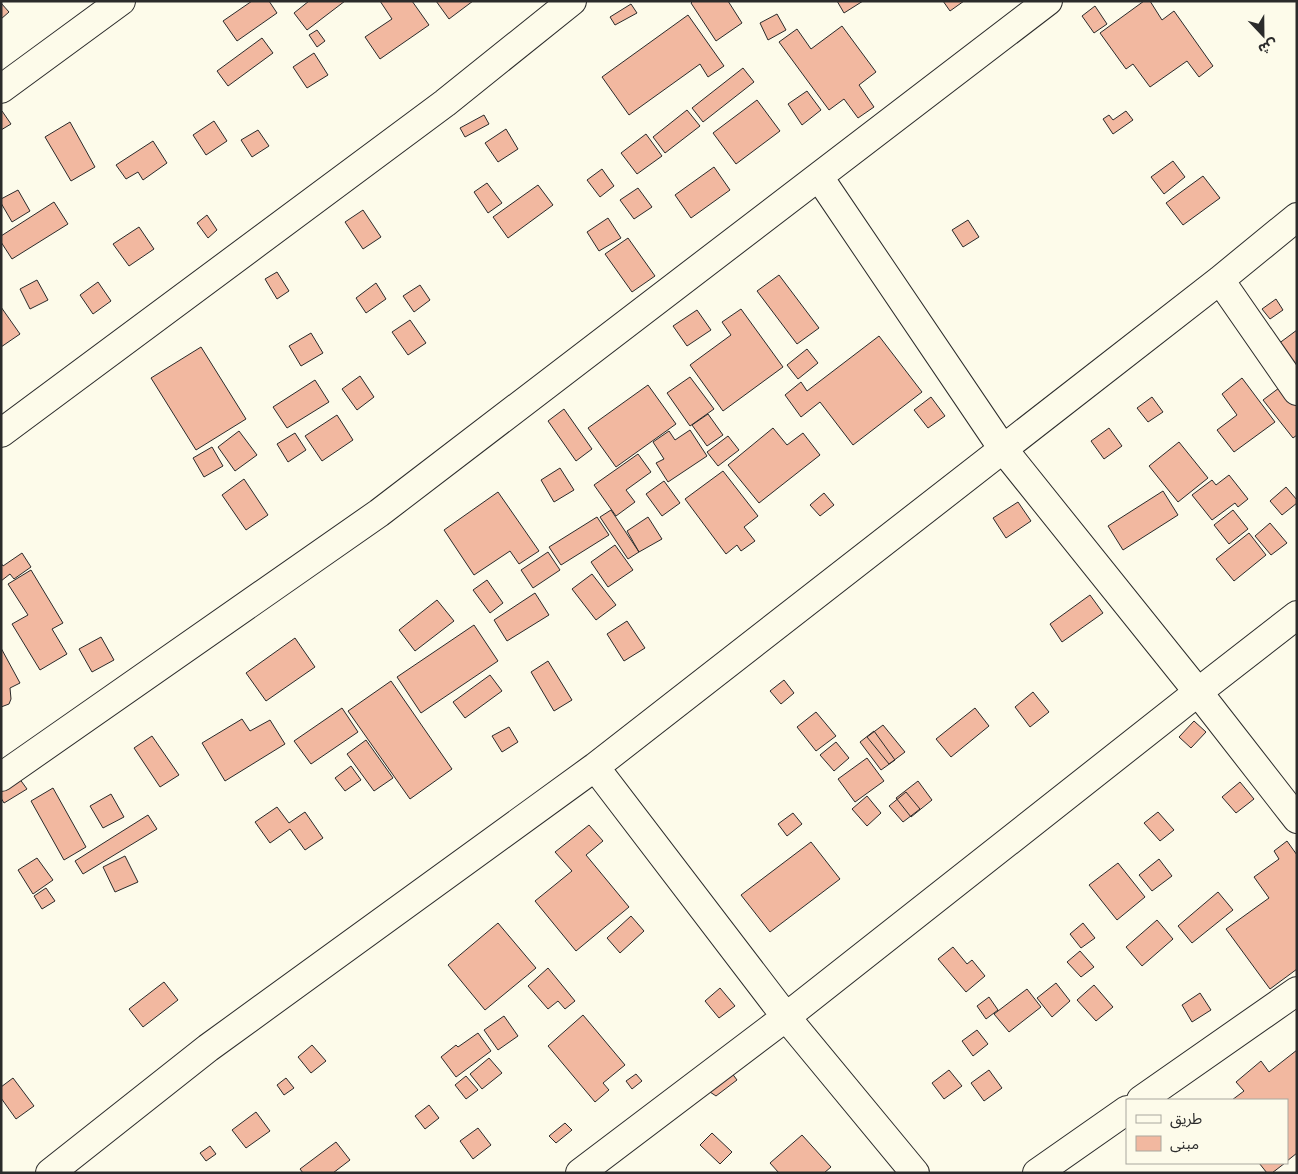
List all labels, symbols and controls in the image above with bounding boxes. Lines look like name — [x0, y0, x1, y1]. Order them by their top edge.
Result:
north arrow — [1238, 10, 1288, 60]
text: ش — [1256, 36, 1280, 58]
legend — [1126, 1099, 1288, 1164]
text: طريق — [1170, 1110, 1202, 1129]
text: مبنى — [1170, 1135, 1199, 1153]

